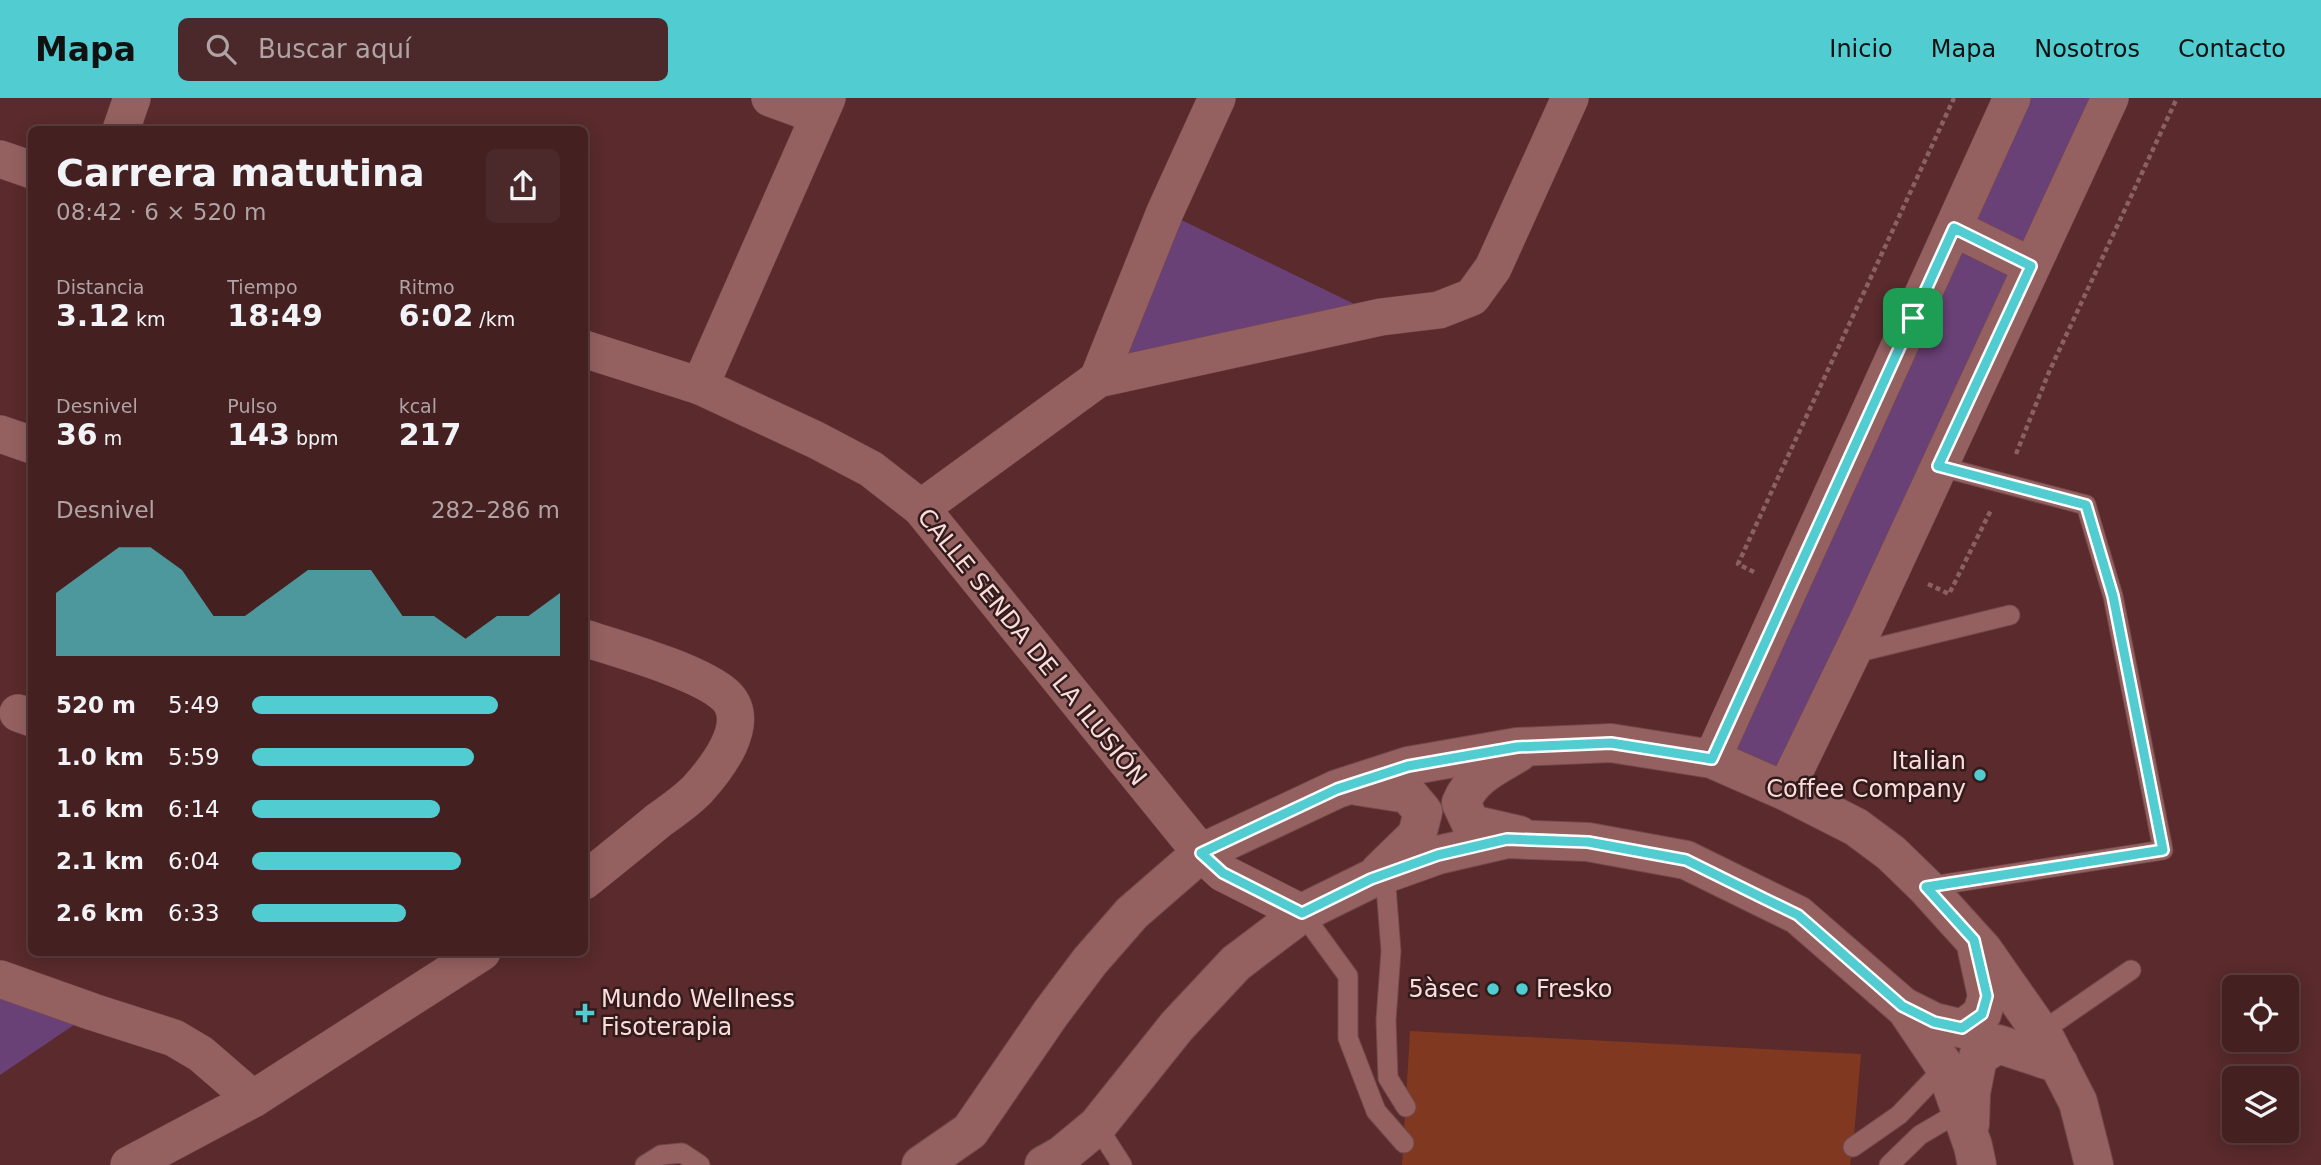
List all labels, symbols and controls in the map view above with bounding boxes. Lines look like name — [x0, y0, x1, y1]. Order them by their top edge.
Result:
search box — [178, 18, 668, 81]
text: Mapa — [35, 30, 136, 69]
icon: search — [202, 30, 240, 68]
text: Buscar aquí — [258, 34, 411, 64]
text: Inicio — [1829, 35, 1893, 63]
text: Mapa — [1931, 35, 1996, 63]
text: Nosotros — [2034, 35, 2140, 63]
text: Contacto — [2178, 35, 2286, 63]
button: share — [486, 149, 560, 223]
text: Carrera matutina — [56, 151, 425, 195]
text: 08:42 · 6 × 520 m — [56, 199, 266, 225]
text: Distancia — [56, 276, 144, 298]
text: Tiempo — [227, 276, 298, 298]
text: Ritmo — [399, 276, 455, 298]
pin — [1883, 288, 1943, 348]
text: 3.12 — [56, 298, 130, 333]
text: 18:49 — [227, 298, 323, 333]
text: 6:02 — [399, 298, 473, 333]
icon: arrive — [1894, 299, 1932, 337]
text: km — [130, 308, 166, 330]
text: /km — [473, 308, 515, 330]
text: Desnivel — [56, 395, 138, 417]
text: Pulso — [227, 395, 277, 417]
text: kcal — [399, 395, 437, 417]
text: 36 — [56, 417, 98, 452]
text: 143 — [227, 417, 290, 452]
text: 217 — [399, 417, 461, 452]
text: m — [98, 427, 122, 449]
text: bpm — [290, 427, 339, 449]
text: Desnivel — [56, 497, 155, 523]
text: 282–286 m — [431, 497, 560, 523]
street label: CALLE SENDA DE LA ILUSIÓN — [911, 502, 1154, 791]
text: 520 m — [56, 692, 136, 718]
text: 5:49 — [168, 692, 220, 718]
text: 1.0 km — [56, 744, 144, 770]
text: 5:59 — [168, 744, 220, 770]
place label: Italian Coffee Company — [1766, 747, 1966, 803]
marker: Italian Coffee Company — [1972, 767, 1988, 783]
text: 1.6 km — [56, 796, 144, 822]
text: 6:14 — [168, 796, 220, 822]
text: 2.1 km — [56, 848, 144, 874]
text: 6:04 — [168, 848, 220, 874]
text: 2.6 km — [56, 900, 144, 926]
text: 6:33 — [168, 900, 220, 926]
place label: 5àsec — [1409, 975, 1479, 1003]
place label: Fresko — [1536, 975, 1612, 1003]
map controls — [2222, 975, 2299, 1143]
button: locate — [2222, 975, 2299, 1052]
marker: 5àsec — [1485, 981, 1501, 997]
marker: Fresko — [1514, 981, 1530, 997]
place label: Mundo Wellness Fisoterapia — [601, 985, 795, 1041]
marker: Mundo Wellness Fisoterapia — [575, 1003, 595, 1023]
button: layers — [2222, 1066, 2299, 1143]

